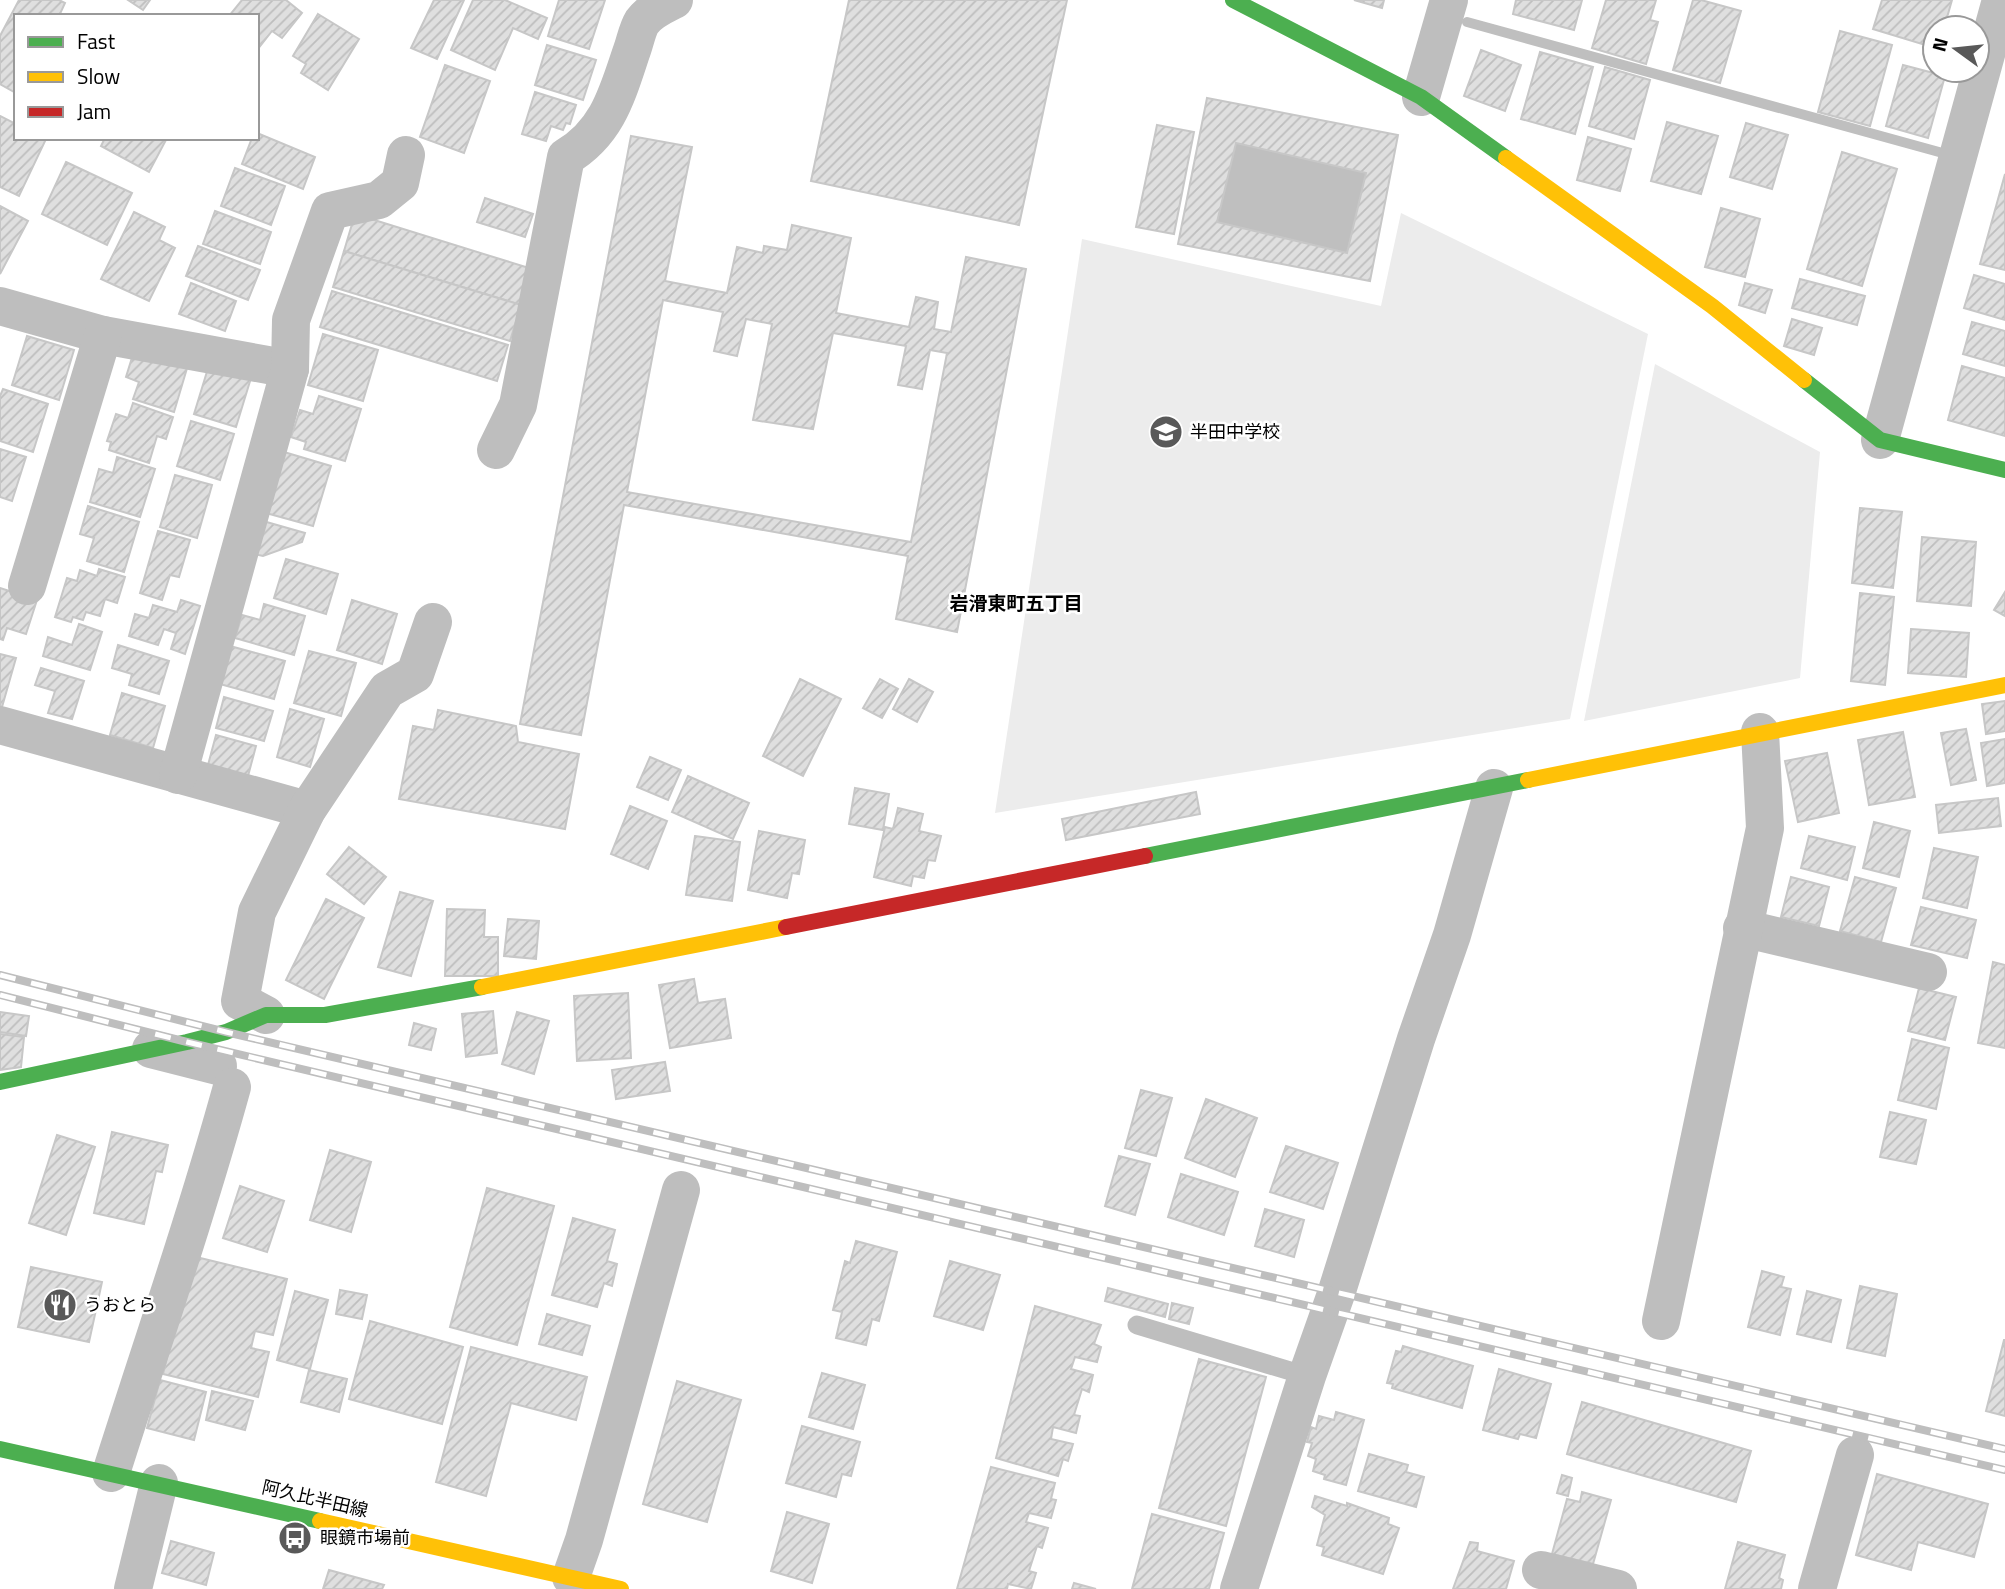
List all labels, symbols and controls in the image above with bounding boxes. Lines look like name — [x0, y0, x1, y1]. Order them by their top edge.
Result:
legend — [14, 14, 259, 140]
north arrow — [1921, 14, 1991, 84]
text: Fast — [77, 25, 116, 57]
text: N — [1923, 34, 1955, 55]
text: Slow — [77, 60, 120, 92]
text: Jam — [77, 95, 111, 127]
school or university icon: 半田中学校 — [1147, 413, 1185, 451]
place label: 半田中学校 — [1190, 418, 1280, 445]
district label: 岩滑東町五丁目 — [949, 588, 1083, 617]
restaurant icon: うおとら — [41, 1286, 79, 1324]
place label: うおとら — [84, 1291, 156, 1318]
street label: 阿久比半田線 — [259, 1473, 371, 1524]
bus stop icon: 眼鏡市場前 — [276, 1519, 314, 1557]
place label: 眼鏡市場前 — [320, 1524, 410, 1551]

